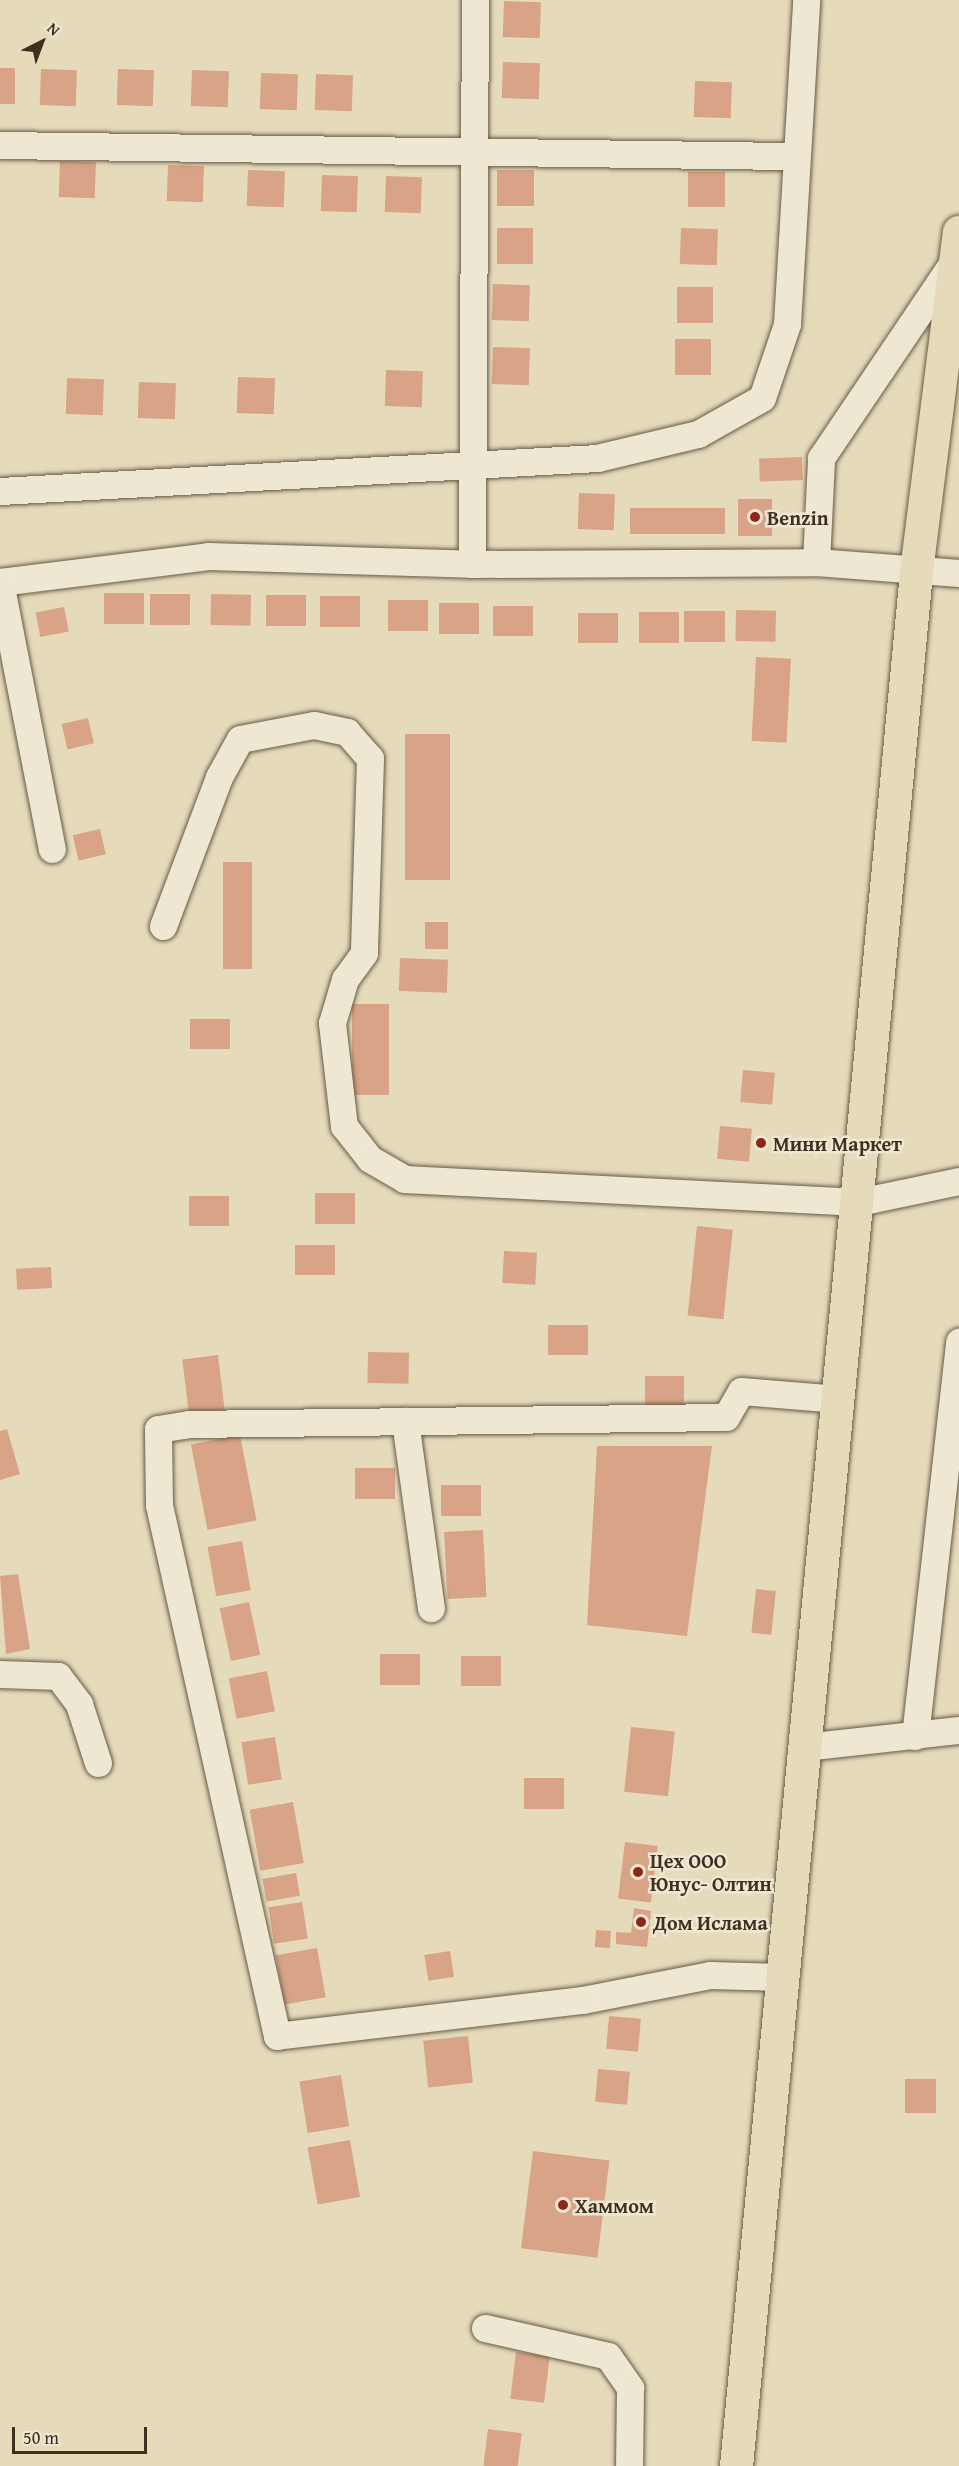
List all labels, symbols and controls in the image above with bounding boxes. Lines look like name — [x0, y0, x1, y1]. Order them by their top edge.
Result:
north arrow — [12, 12, 72, 72]
text: N — [42, 16, 66, 41]
place label: Benzin — [767, 505, 829, 529]
marker: Benzin — [748, 510, 762, 524]
place label: Мини Маркет — [773, 1131, 902, 1155]
marker: Мини Маркет — [754, 1136, 768, 1150]
place label: Цех ООО Юнус- Олтин — [650, 1848, 772, 1895]
marker: Цех ООО Юнус- Олтин — [631, 1865, 645, 1879]
place label: Дом Ислама — [653, 1910, 768, 1934]
marker: Дом Ислама — [634, 1915, 648, 1929]
place label: Хаммом — [575, 2193, 654, 2217]
marker: Хаммом — [556, 2198, 570, 2212]
scale bar — [15, 2415, 150, 2453]
text: 50 m — [23, 2424, 59, 2451]

